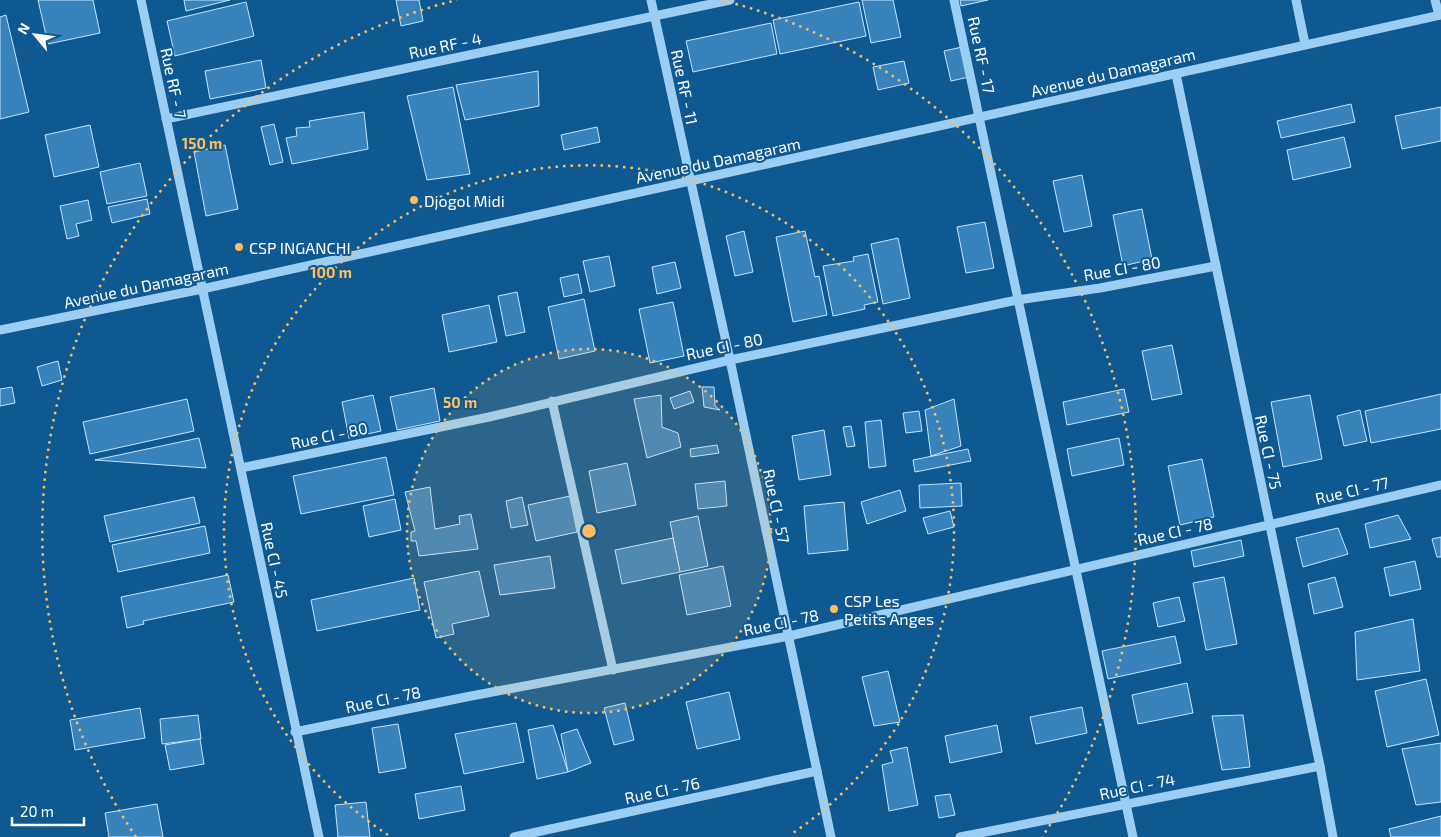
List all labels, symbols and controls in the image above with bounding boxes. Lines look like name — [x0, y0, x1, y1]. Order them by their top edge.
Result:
north arrow — [10, 10, 60, 60]
street label: Rue RF - 17 — [965, 15, 999, 95]
text: N — [13, 20, 33, 37]
street label: Rue RF - 4 — [407, 28, 483, 62]
street label: Avenue du Damagaram — [1029, 44, 1197, 100]
street label: Rue RF - 7 — [157, 46, 191, 120]
street label: Rue RF - 11 — [668, 48, 702, 126]
street label: Avenue du Damagaram — [634, 133, 802, 187]
text: 150 m — [182, 134, 222, 152]
place label: Djogol Midi — [424, 191, 505, 211]
marker: Djogol Midi — [408, 194, 420, 206]
place label: CSP INGANCHI — [249, 238, 351, 257]
marker: CSP INGANCHI — [233, 241, 245, 253]
street label: Rue CI - 80 — [1082, 252, 1162, 284]
street label: Avenue du Damagaram — [62, 258, 230, 312]
text: 100 m — [310, 263, 352, 281]
street label: Rue CI - 80 — [684, 329, 764, 363]
text: 50 m — [443, 393, 477, 411]
street label: Rue CI - 75 — [1252, 413, 1286, 491]
street label: Rue CI - 80 — [289, 418, 369, 452]
street label: Rue CI - 57 — [760, 467, 794, 545]
street label: Rue CI - 77 — [1313, 472, 1391, 508]
street label: Rue CI - 78 — [1135, 513, 1215, 549]
street label: Rue CI - 45 — [258, 520, 292, 600]
centre of rings — [580, 522, 598, 540]
place label: CSP Les Petits Anges — [844, 591, 934, 628]
marker: CSP Les Petits Anges — [828, 603, 840, 615]
street label: Rue CI - 78 — [742, 605, 820, 639]
street label: Rue CI - 78 — [344, 682, 422, 716]
street label: Rue CI - 74 — [1097, 769, 1177, 803]
street label: Rue CI - 76 — [623, 773, 701, 807]
scale bar — [12, 794, 85, 826]
text: 20 m — [20, 802, 54, 820]

